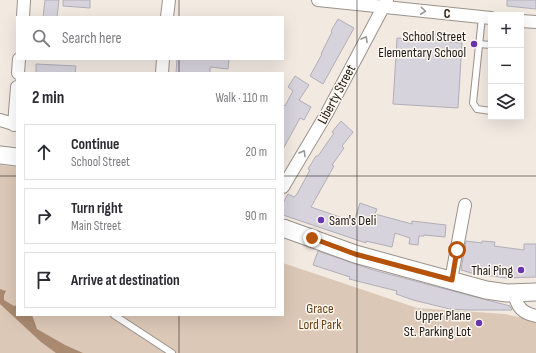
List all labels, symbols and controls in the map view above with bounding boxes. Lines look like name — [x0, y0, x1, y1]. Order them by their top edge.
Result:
one-way arrow — [419, 6, 426, 15]
text: C — [444, 6, 451, 22]
map controls — [488, 12, 524, 120]
button: + — [488, 12, 524, 48]
search box — [16, 16, 284, 60]
icon: search — [30, 27, 52, 49]
place label: School Street Elementary School — [378, 28, 466, 61]
text: Search here — [62, 29, 122, 48]
one-way arrow — [361, 36, 368, 44]
marker: School Street Elementary School — [469, 39, 479, 49]
button: − — [488, 48, 524, 84]
street label: Liberty Street — [314, 62, 359, 127]
button: layers — [488, 84, 524, 120]
text: 2 min — [32, 88, 64, 108]
text: Walk · 110 m — [215, 90, 268, 106]
text: Continue — [71, 135, 120, 154]
icon: ahead — [33, 141, 55, 163]
text: 20 m — [245, 144, 267, 160]
one-way arrow — [298, 150, 305, 157]
text: School Street — [71, 154, 130, 170]
text: Turn right — [71, 199, 123, 218]
icon: right — [33, 205, 55, 227]
text: 90 m — [245, 208, 267, 224]
place label: Sam's Deli — [329, 212, 376, 229]
marker: Sam's Deli — [316, 215, 326, 225]
text: Main Street — [71, 218, 121, 234]
route end — [303, 229, 321, 247]
route start — [448, 241, 466, 259]
place label: Thai Ping — [471, 262, 513, 279]
marker: Thai Ping — [516, 265, 526, 275]
icon: arrive — [33, 269, 55, 291]
text: Arrive at destination — [71, 271, 180, 290]
park label: Grace Lord Park — [298, 300, 342, 333]
place label: Upper Plane St. Parking Lot — [404, 307, 471, 340]
marker: Upper Plane St. Parking Lot — [474, 318, 484, 328]

